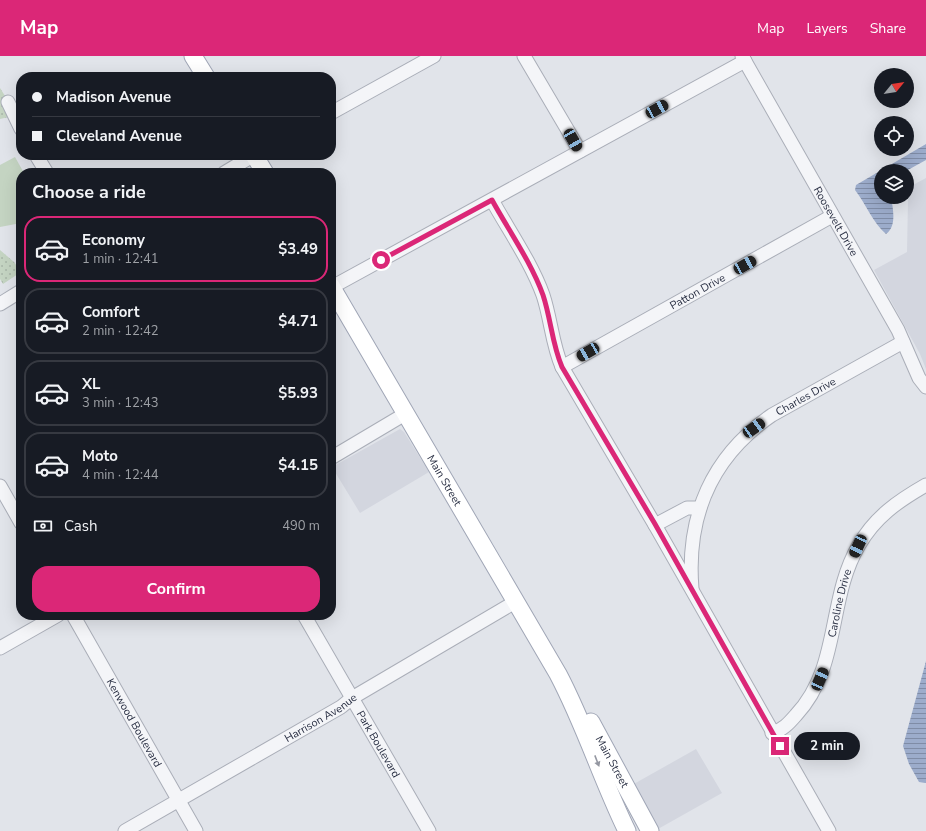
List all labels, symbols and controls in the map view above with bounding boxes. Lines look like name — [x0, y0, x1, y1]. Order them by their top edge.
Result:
text: Map — [20, 15, 58, 41]
text: Map — [757, 19, 784, 38]
text: Layers — [806, 19, 848, 38]
text: Share — [870, 19, 906, 38]
north arrow — [874, 68, 914, 108]
map controls — [874, 68, 914, 204]
text: Madison Avenue — [56, 87, 171, 107]
car — [644, 98, 670, 120]
button: locate — [874, 116, 914, 156]
text: Cleveland Avenue — [56, 126, 182, 146]
car — [562, 127, 584, 153]
button: layers — [874, 164, 914, 204]
text: Choose a ride — [32, 180, 146, 204]
street label: Roosevelt Drive — [810, 183, 862, 259]
text: Economy — [82, 230, 145, 250]
icon: car — [34, 231, 70, 267]
text: $3.49 — [278, 239, 318, 259]
text: 1 min · 12:41 — [82, 250, 158, 268]
route start — [372, 251, 390, 269]
car — [732, 254, 758, 276]
street label: Patton Drive — [667, 270, 728, 313]
text: Comfort — [82, 302, 139, 322]
icon: car — [34, 303, 70, 339]
text: $4.71 — [278, 311, 318, 331]
text: 2 min · 12:42 — [82, 322, 158, 340]
car — [575, 341, 601, 363]
street label: Charles Drive — [773, 373, 839, 419]
text: XL — [82, 374, 101, 394]
icon: car — [34, 375, 70, 411]
text: $5.93 — [278, 383, 318, 403]
text: 3 min · 12:43 — [82, 394, 158, 412]
car — [741, 416, 767, 440]
text: Moto — [82, 446, 118, 466]
icon: car — [34, 447, 70, 483]
street label: Main Street — [424, 452, 466, 509]
text: $4.15 — [278, 455, 318, 475]
text: 4 min · 12:44 — [82, 466, 158, 484]
icon: cash — [32, 515, 54, 537]
text: Cash — [64, 516, 98, 536]
text: 490 m — [282, 517, 320, 535]
car — [847, 533, 869, 559]
button: Confirm — [32, 566, 320, 612]
street label: Caroline Drive — [824, 567, 855, 639]
car — [810, 666, 830, 692]
street label: Kenwood Boulevard — [103, 676, 166, 770]
street label: Harrison Avenue — [281, 689, 359, 746]
street label: Park Boulevard — [353, 708, 404, 780]
callout: 2 min — [794, 732, 860, 760]
street label: Main Street — [592, 733, 633, 790]
route end — [771, 737, 789, 755]
text: 2 min — [810, 737, 844, 755]
one-way arrow — [594, 756, 600, 767]

